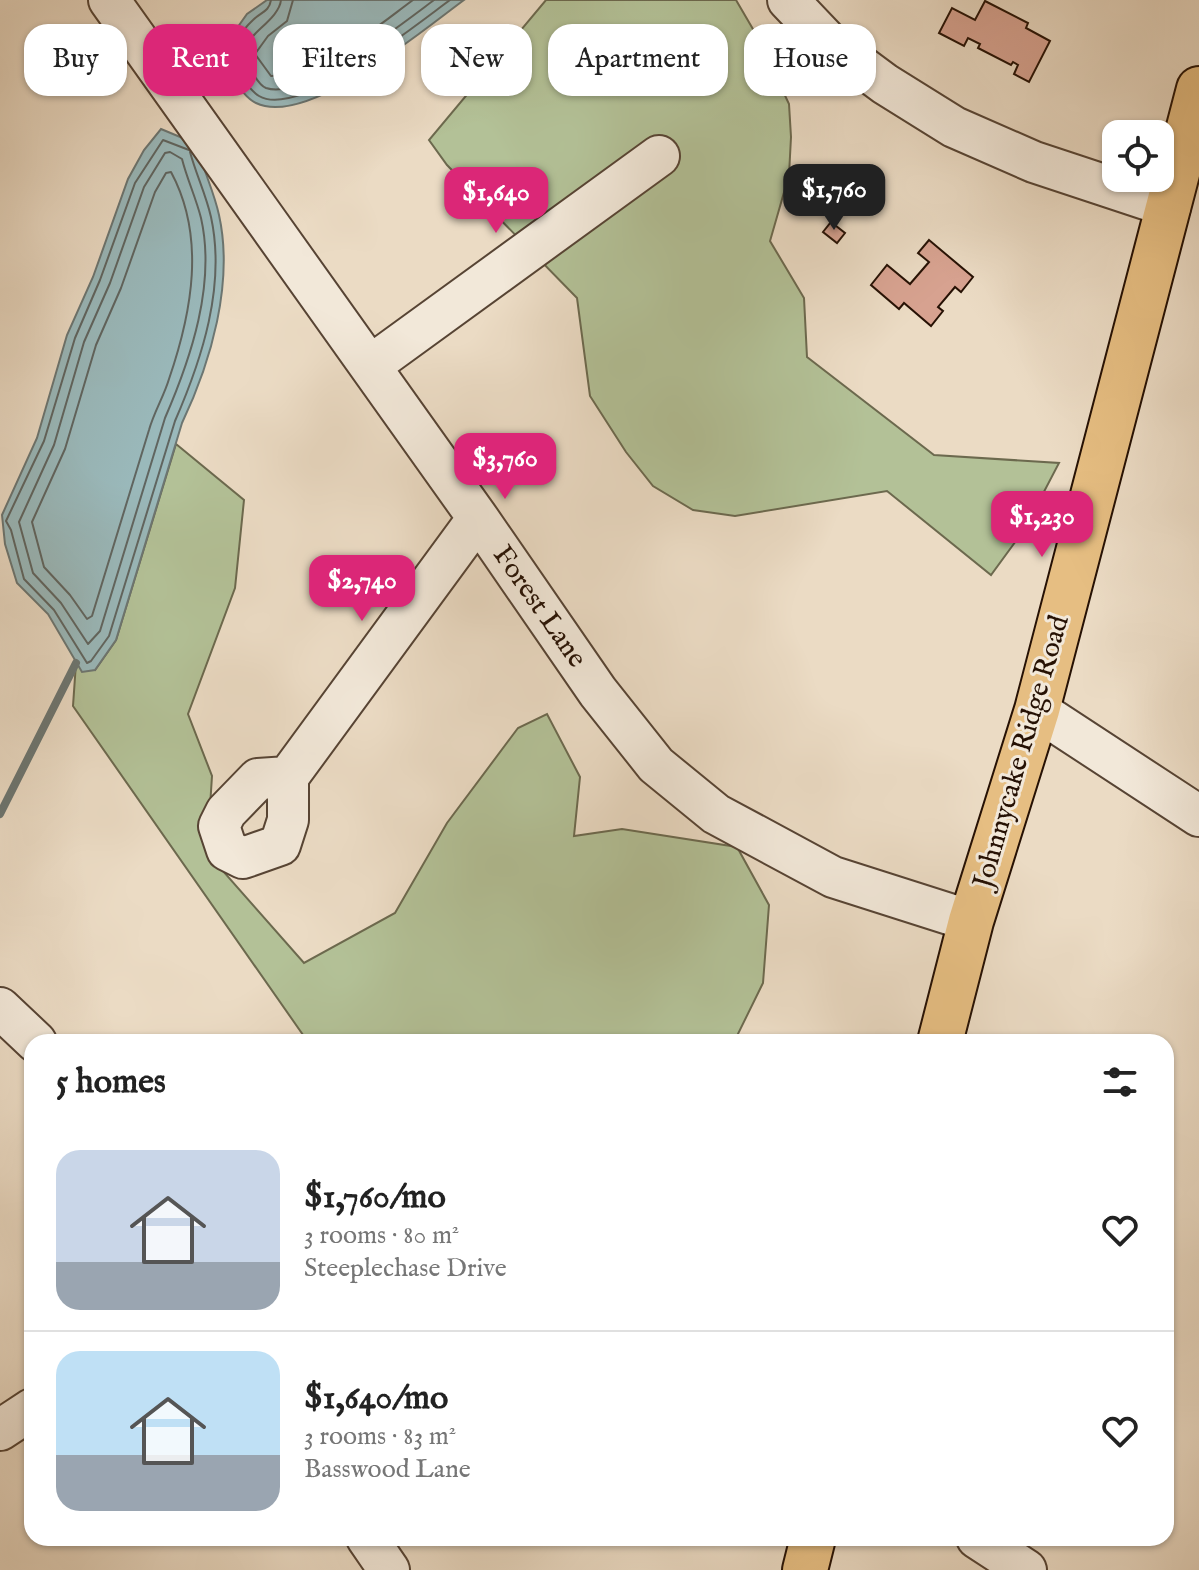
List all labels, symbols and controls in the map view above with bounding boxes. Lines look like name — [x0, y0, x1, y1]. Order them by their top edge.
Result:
chip: Buy — [24, 24, 127, 96]
chip: Rent — [143, 24, 257, 96]
chip: Filters — [273, 24, 405, 96]
chip: New — [421, 24, 532, 96]
chip: Apartment — [548, 24, 728, 96]
chip: House — [744, 24, 876, 96]
map controls — [1102, 120, 1174, 192]
button: locate — [1102, 120, 1174, 192]
pin: $1,760 — [769, 164, 899, 232]
pin: $1,640 — [431, 167, 561, 235]
text: $1,760 — [801, 173, 867, 206]
text: $1,640 — [462, 176, 530, 209]
pin: $3,760 — [440, 433, 570, 501]
text: $3,760 — [472, 442, 538, 475]
pin: $1,230 — [977, 491, 1107, 559]
text: $1,230 — [1009, 500, 1075, 533]
street label: Forest Lane — [484, 539, 594, 675]
pin: $2,740 — [297, 555, 427, 623]
text: $2,740 — [327, 564, 397, 597]
street label: Johnnycake Ridge Road — [965, 611, 1078, 895]
icon: filters — [1098, 1060, 1142, 1104]
text: 5 homes — [56, 1061, 166, 1104]
text: $1,760/mo — [304, 1176, 446, 1219]
icon: home — [120, 1182, 216, 1278]
icon: heart — [1098, 1208, 1142, 1252]
text: 3 rooms · 80 m² — [304, 1219, 459, 1252]
text: Steeplechase Drive — [304, 1252, 507, 1285]
text: $1,640/mo — [304, 1377, 448, 1420]
icon: home — [120, 1383, 216, 1479]
icon: heart — [1098, 1409, 1142, 1453]
text: 3 rooms · 83 m² — [304, 1420, 456, 1453]
text: Basswood Lane — [304, 1453, 471, 1486]

